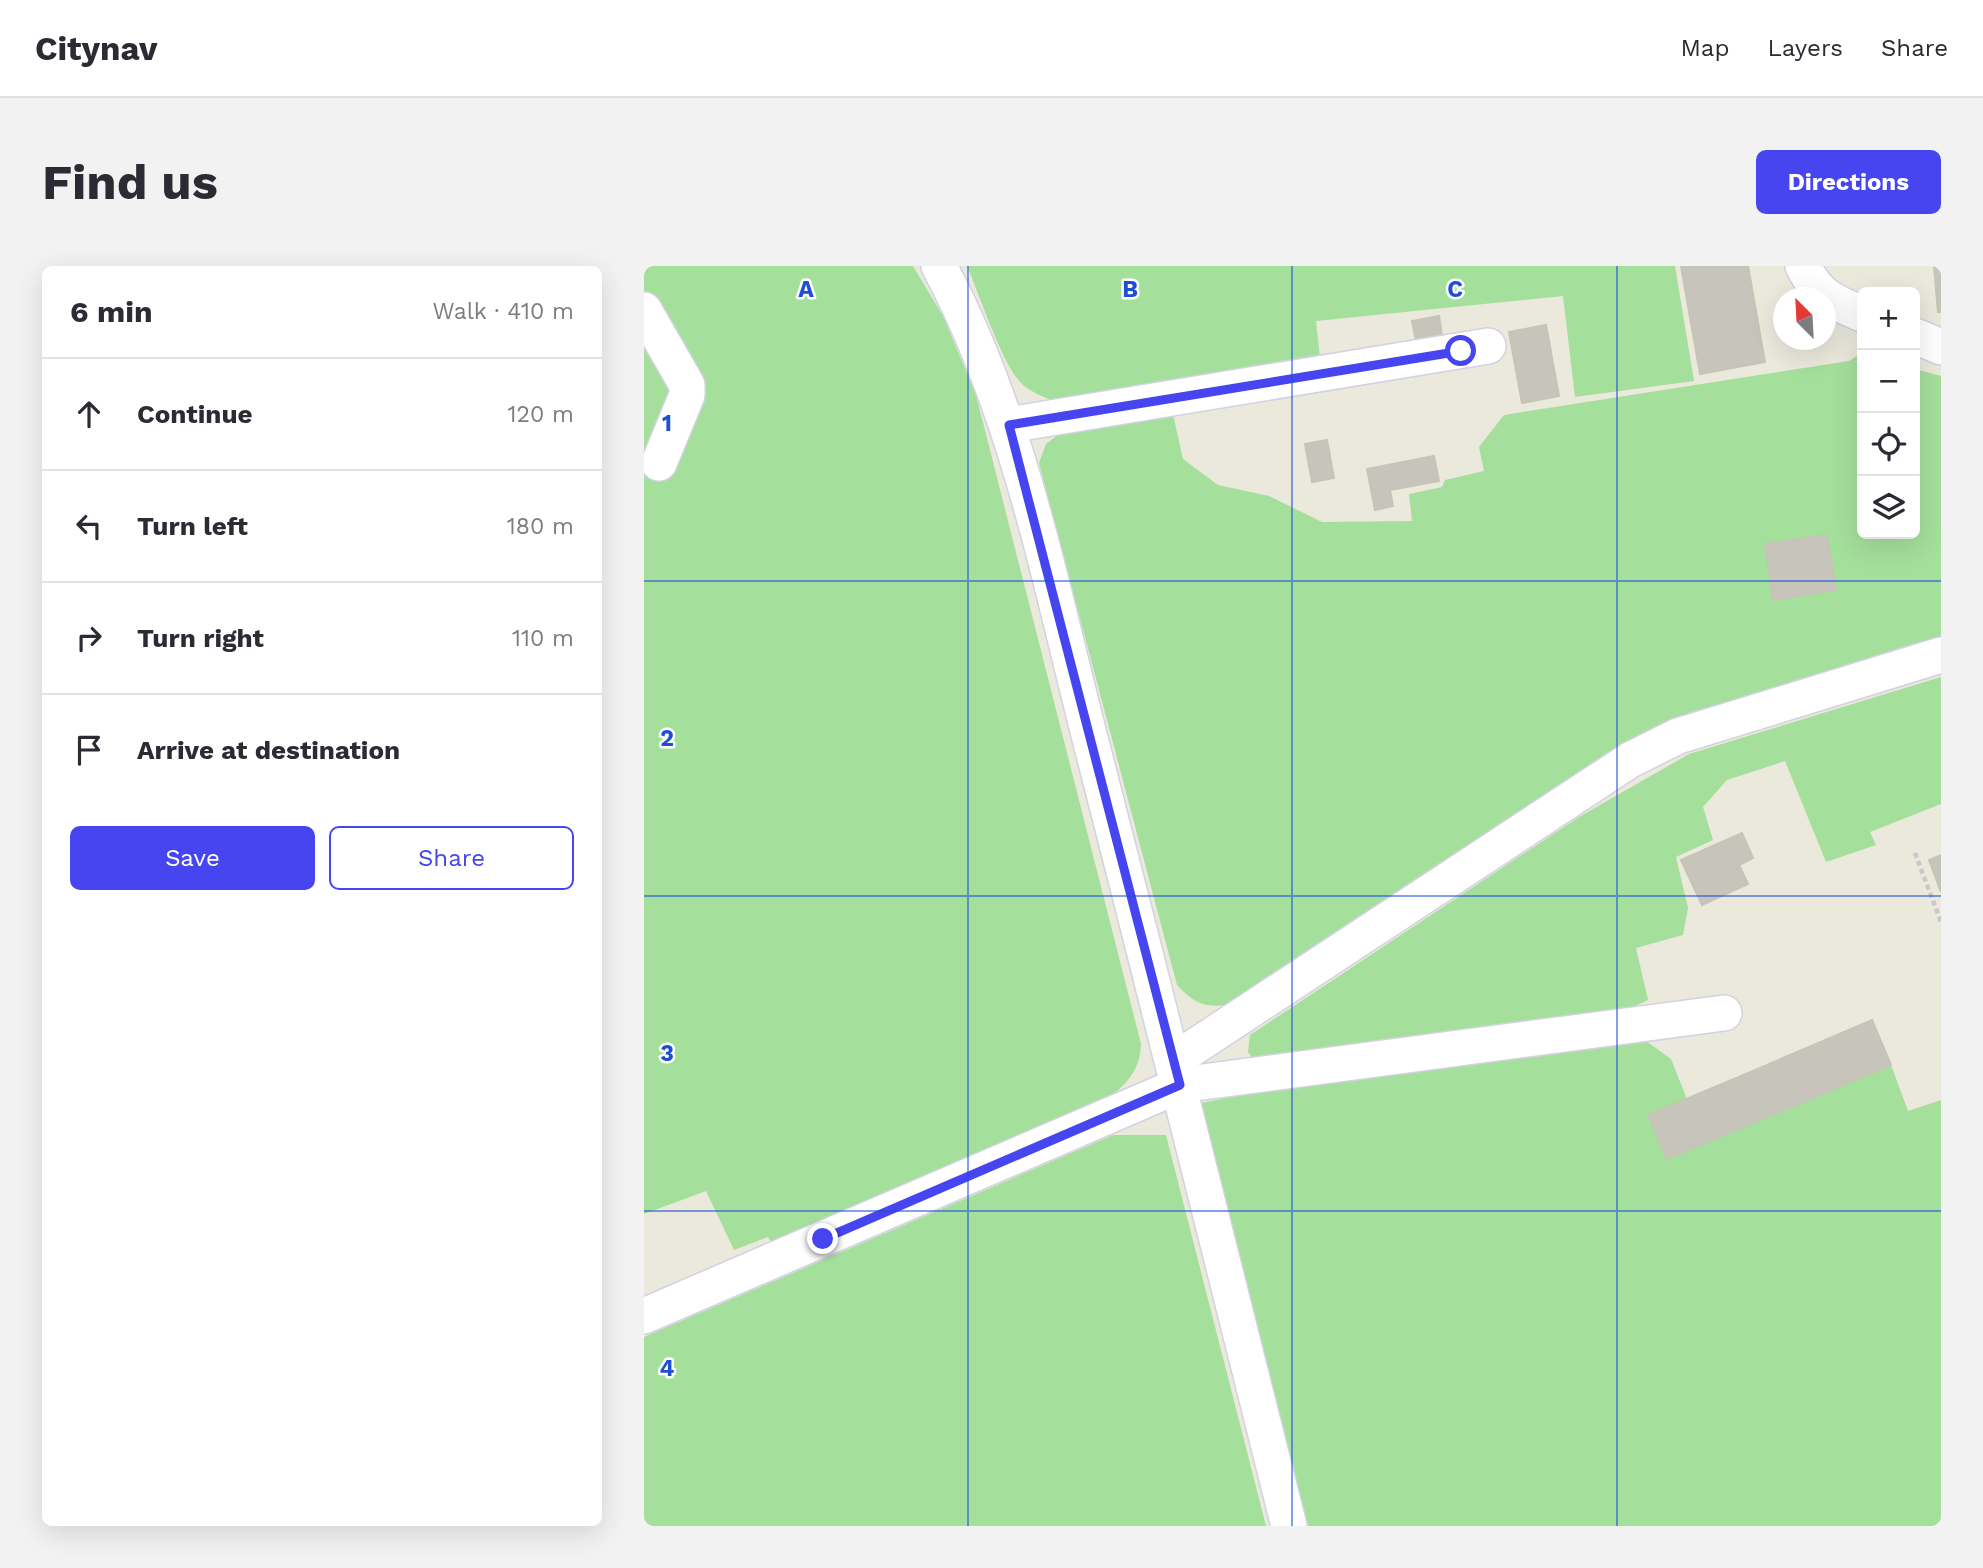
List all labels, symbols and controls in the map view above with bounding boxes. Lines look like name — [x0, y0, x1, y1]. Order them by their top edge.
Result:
text: Citynav — [35, 29, 157, 68]
text: Map — [1681, 34, 1729, 62]
text: Layers — [1767, 34, 1843, 62]
text: Share — [1881, 34, 1948, 62]
button: Directions — [1756, 150, 1941, 214]
text: Find us — [42, 153, 218, 211]
text: A — [798, 276, 814, 303]
text: B — [1122, 276, 1138, 303]
text: C — [1447, 276, 1463, 303]
north arrow — [1773, 287, 1836, 350]
map controls — [1857, 287, 1920, 539]
button: + — [1857, 287, 1920, 350]
text: 6 min — [70, 294, 153, 329]
text: Walk · 410 m — [433, 298, 574, 325]
route start — [1445, 335, 1476, 366]
button: − — [1857, 350, 1920, 413]
icon: ahead — [70, 395, 108, 433]
text: Continue — [137, 399, 253, 429]
text: 120 m — [508, 401, 574, 428]
text: 1 — [662, 410, 672, 437]
button: locate — [1857, 413, 1920, 476]
button: layers — [1857, 476, 1920, 539]
icon: left — [70, 507, 108, 545]
text: Turn left — [137, 511, 248, 541]
text: 180 m — [507, 513, 574, 540]
icon: right — [70, 619, 108, 657]
text: Turn right — [137, 623, 264, 653]
text: 110 m — [512, 625, 574, 652]
text: 2 — [660, 725, 674, 752]
icon: arrive — [70, 731, 108, 769]
text: Arrive at destination — [137, 735, 400, 765]
button: Save — [70, 826, 315, 890]
button: Share — [329, 826, 574, 890]
text: 3 — [660, 1040, 674, 1067]
route end — [807, 1223, 838, 1254]
text: 4 — [660, 1355, 675, 1382]

